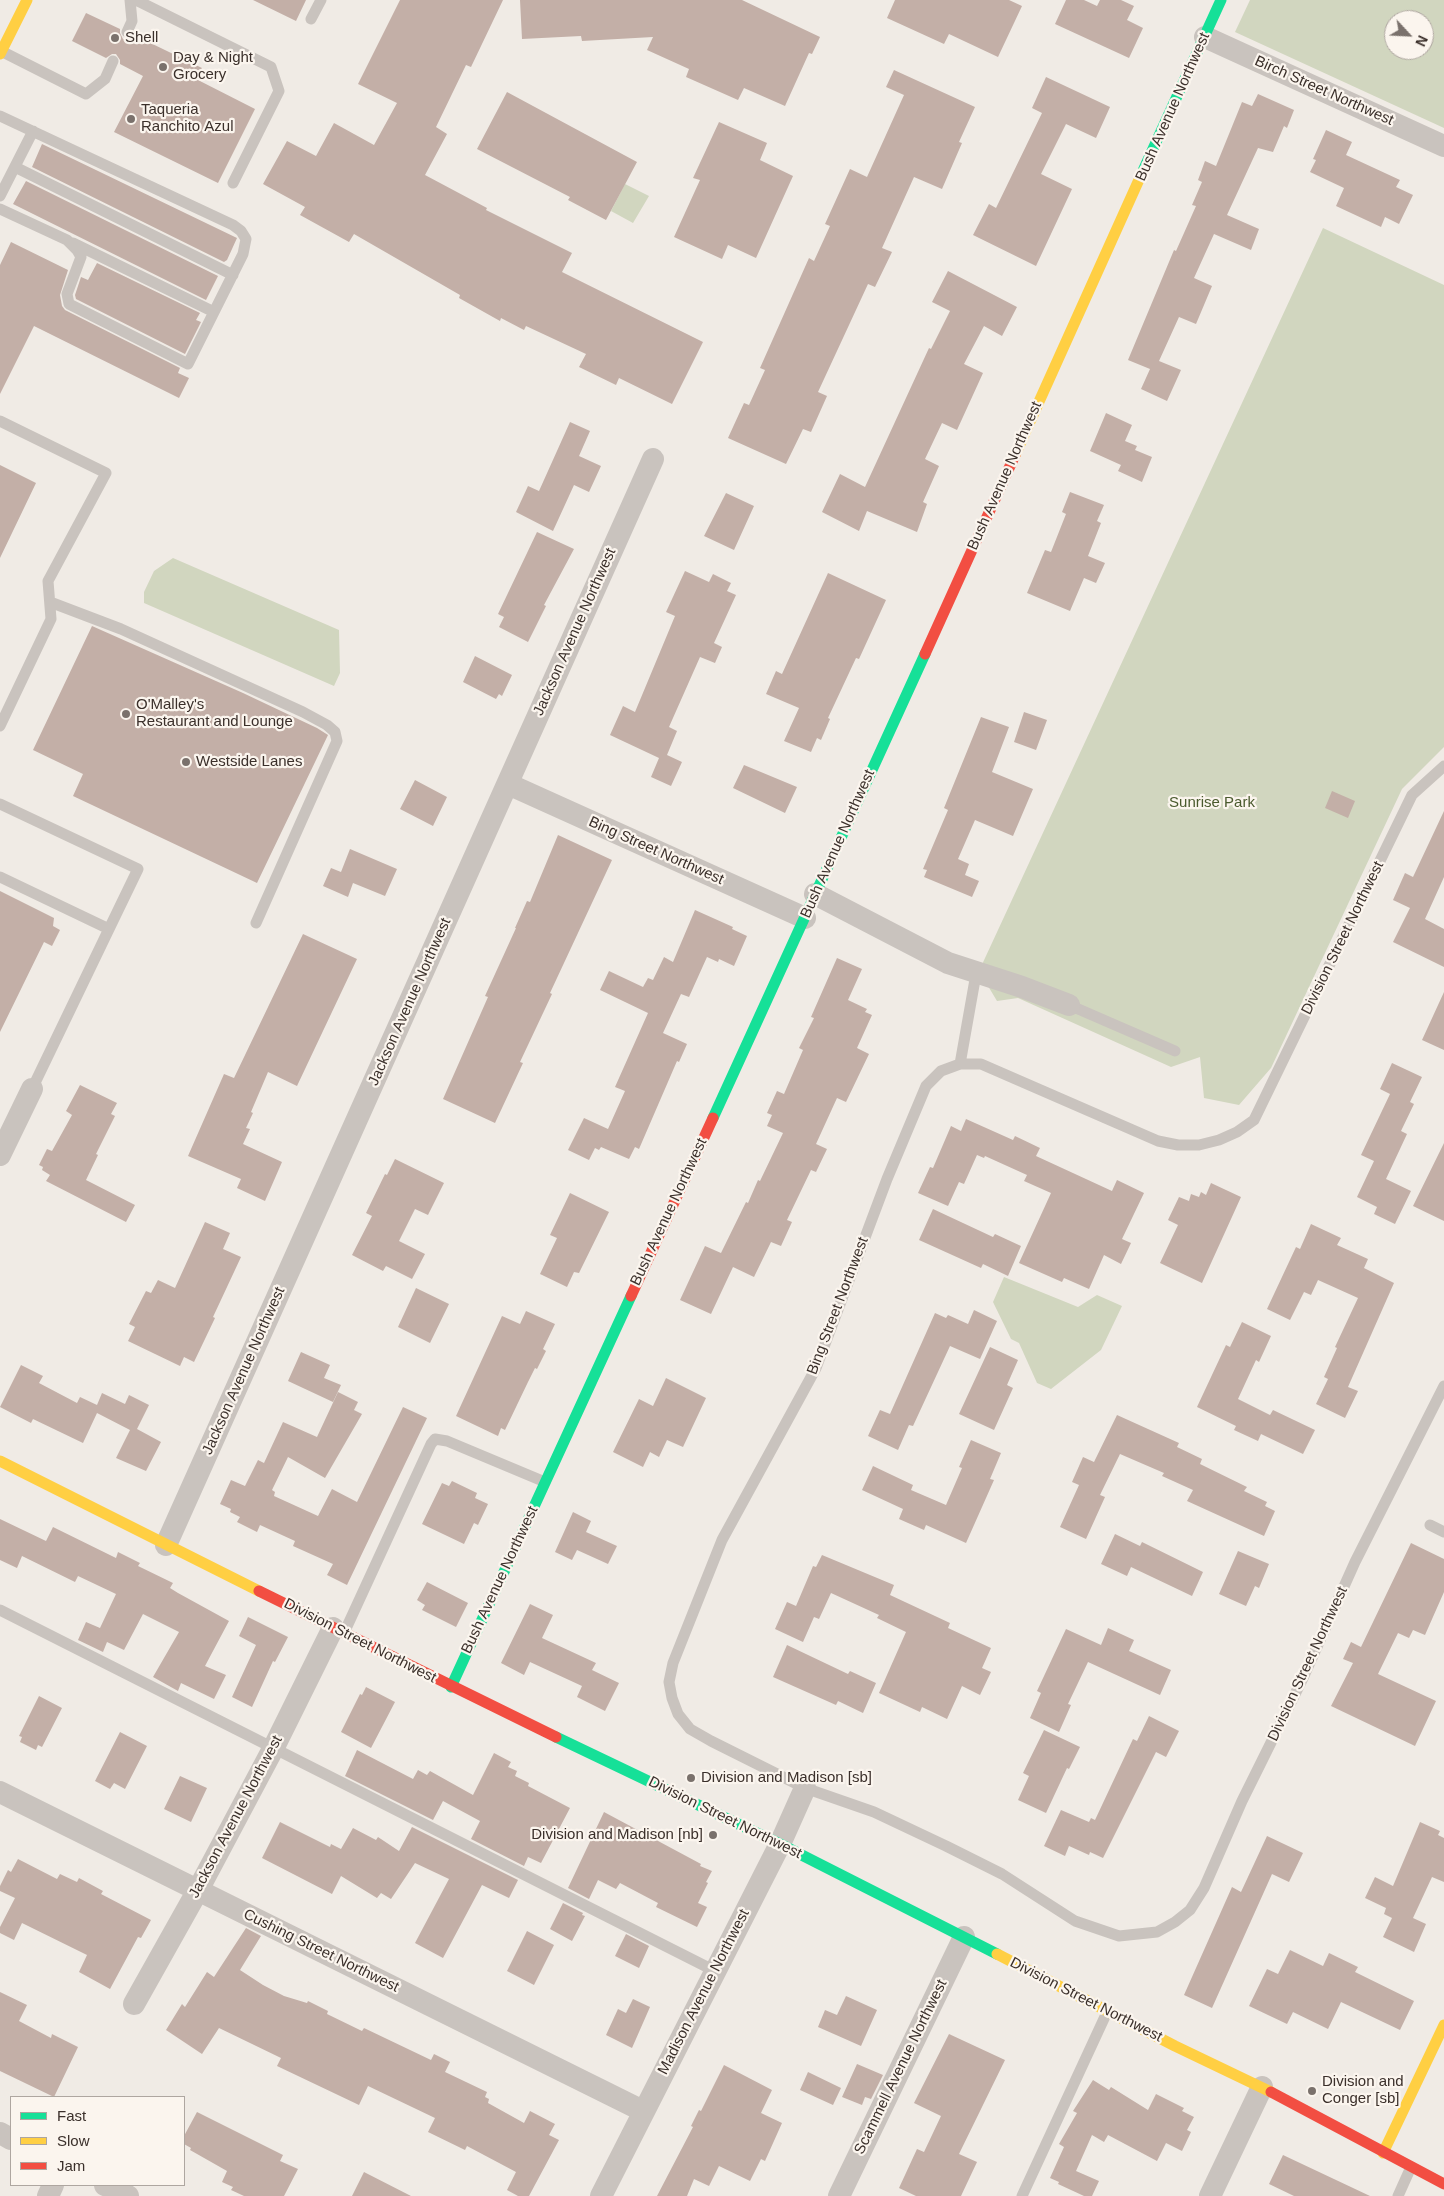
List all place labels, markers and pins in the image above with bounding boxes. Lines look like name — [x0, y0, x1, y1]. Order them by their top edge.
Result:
place label: Shell — [125, 29, 158, 47]
marker: Shell — [109, 32, 121, 44]
place label: Day & Night Grocery — [173, 49, 253, 84]
marker: Day & Night Grocery — [157, 61, 169, 73]
place label: Taqueria Ranchito Azul — [141, 101, 234, 136]
marker: Taqueria Ranchito Azul — [125, 113, 137, 125]
place label: O'Malley's Restaurant and Lounge — [136, 696, 293, 731]
marker: O'Malley's Restaurant and Lounge — [120, 708, 132, 720]
place label: Westside Lanes — [196, 753, 302, 771]
marker: Westside Lanes — [180, 756, 192, 768]
place label: Division and Madison [sb] — [701, 1769, 872, 1787]
marker: Division and Madison [sb] — [685, 1772, 697, 1784]
place label: Division and Madison [nb] — [531, 1826, 703, 1844]
marker: Division and Madison [nb] — [707, 1829, 719, 1841]
place label: Division and Conger [sb] — [1322, 2073, 1404, 2108]
marker: Division and Conger [sb] — [1306, 2085, 1318, 2097]

